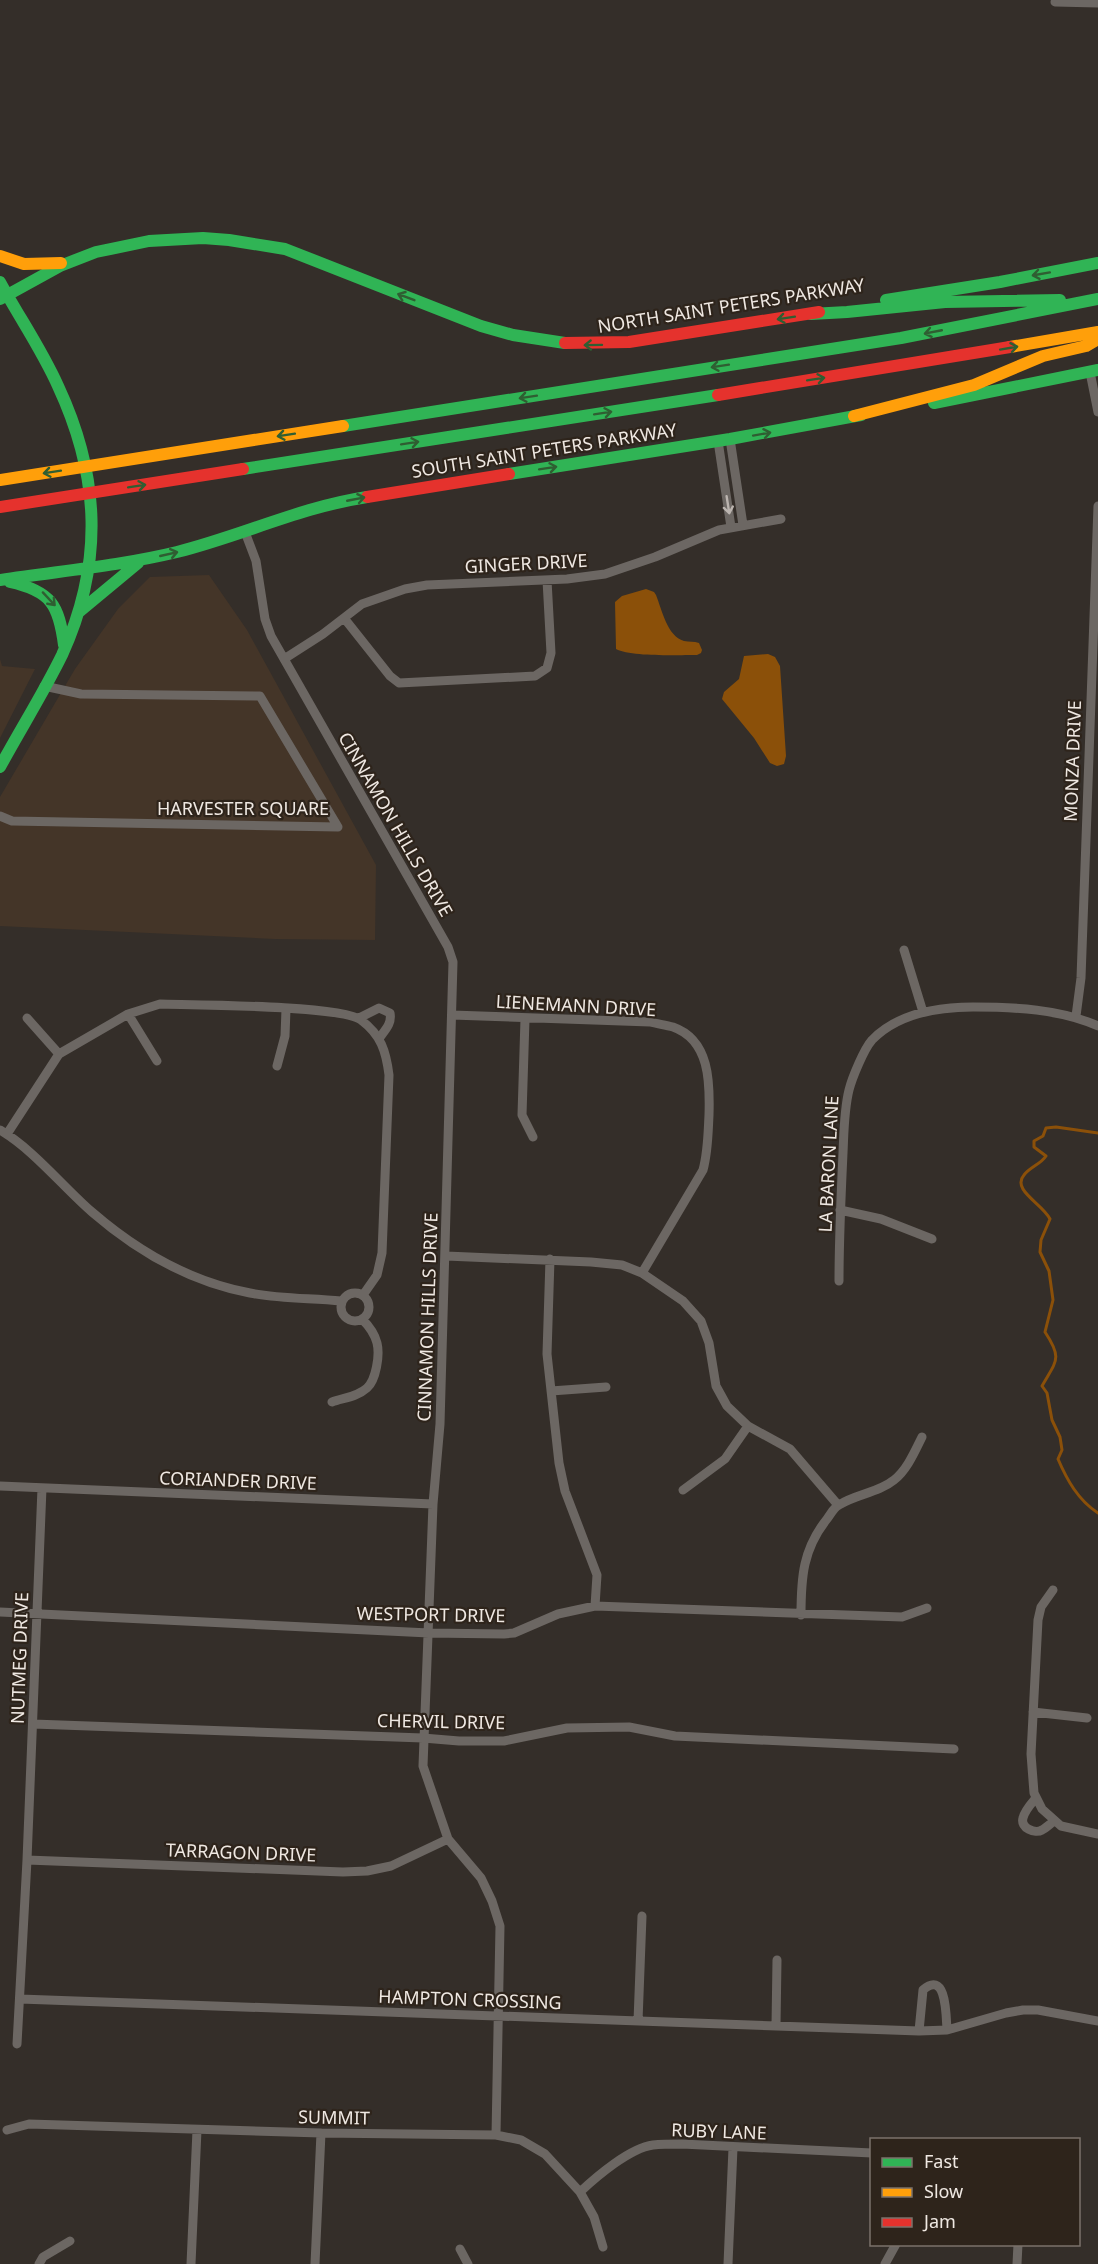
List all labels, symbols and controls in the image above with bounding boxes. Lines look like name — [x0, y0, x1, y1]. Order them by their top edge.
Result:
one-way arrow — [1031, 269, 1051, 280]
street label: NORTH SAINT PETERS PARKWAY — [596, 272, 867, 338]
one-way arrow — [397, 291, 416, 302]
one-way arrow — [777, 313, 797, 324]
one-way arrow — [924, 326, 944, 337]
one-way arrow — [584, 339, 604, 351]
one-way arrow — [998, 342, 1018, 353]
one-way arrow — [711, 361, 731, 372]
one-way arrow — [806, 374, 826, 385]
one-way arrow — [518, 391, 538, 402]
one-way arrow — [592, 407, 612, 418]
street label: SOUTH SAINT PETERS PARKWAY — [410, 417, 679, 483]
one-way arrow — [751, 428, 771, 439]
one-way arrow — [277, 429, 296, 440]
one-way arrow — [400, 437, 420, 448]
one-way arrow — [538, 462, 558, 473]
one-way arrow — [42, 466, 62, 477]
one-way arrow — [127, 480, 147, 491]
one-way arrow — [346, 493, 365, 504]
one-way arrow — [722, 494, 733, 514]
one-way arrow — [159, 547, 178, 559]
street label: GINGER DRIVE — [464, 548, 588, 578]
one-way arrow — [42, 592, 56, 607]
street label: MONZA DRIVE — [1058, 700, 1086, 822]
street label: CINNAMON HILLS DRIVE — [333, 727, 459, 921]
street label: HARVESTER SQUARE — [157, 796, 329, 820]
street label: LIENEMANN DRIVE — [495, 989, 657, 1021]
street label: LA BARON LANE — [812, 1095, 844, 1233]
street label: CINNAMON HILLS DRIVE — [411, 1212, 443, 1422]
street label: CORIANDER DRIVE — [159, 1465, 317, 1495]
street label: NUTMEG DRIVE — [5, 1592, 33, 1724]
street label: WESTPORT DRIVE — [356, 1601, 506, 1627]
street label: CHERVIL DRIVE — [377, 1708, 505, 1734]
street label: TARRAGON DRIVE — [165, 1837, 317, 1867]
street label: HAMPTON CROSSING — [378, 1984, 562, 2014]
street label: SUMMIT — [298, 2104, 370, 2130]
street label: RUBY LANE — [671, 2117, 767, 2145]
legend — [870, 2138, 1080, 2246]
text: Fast — [924, 2149, 959, 2173]
text: Slow — [924, 2179, 963, 2203]
text: Jam — [922, 2209, 956, 2233]

